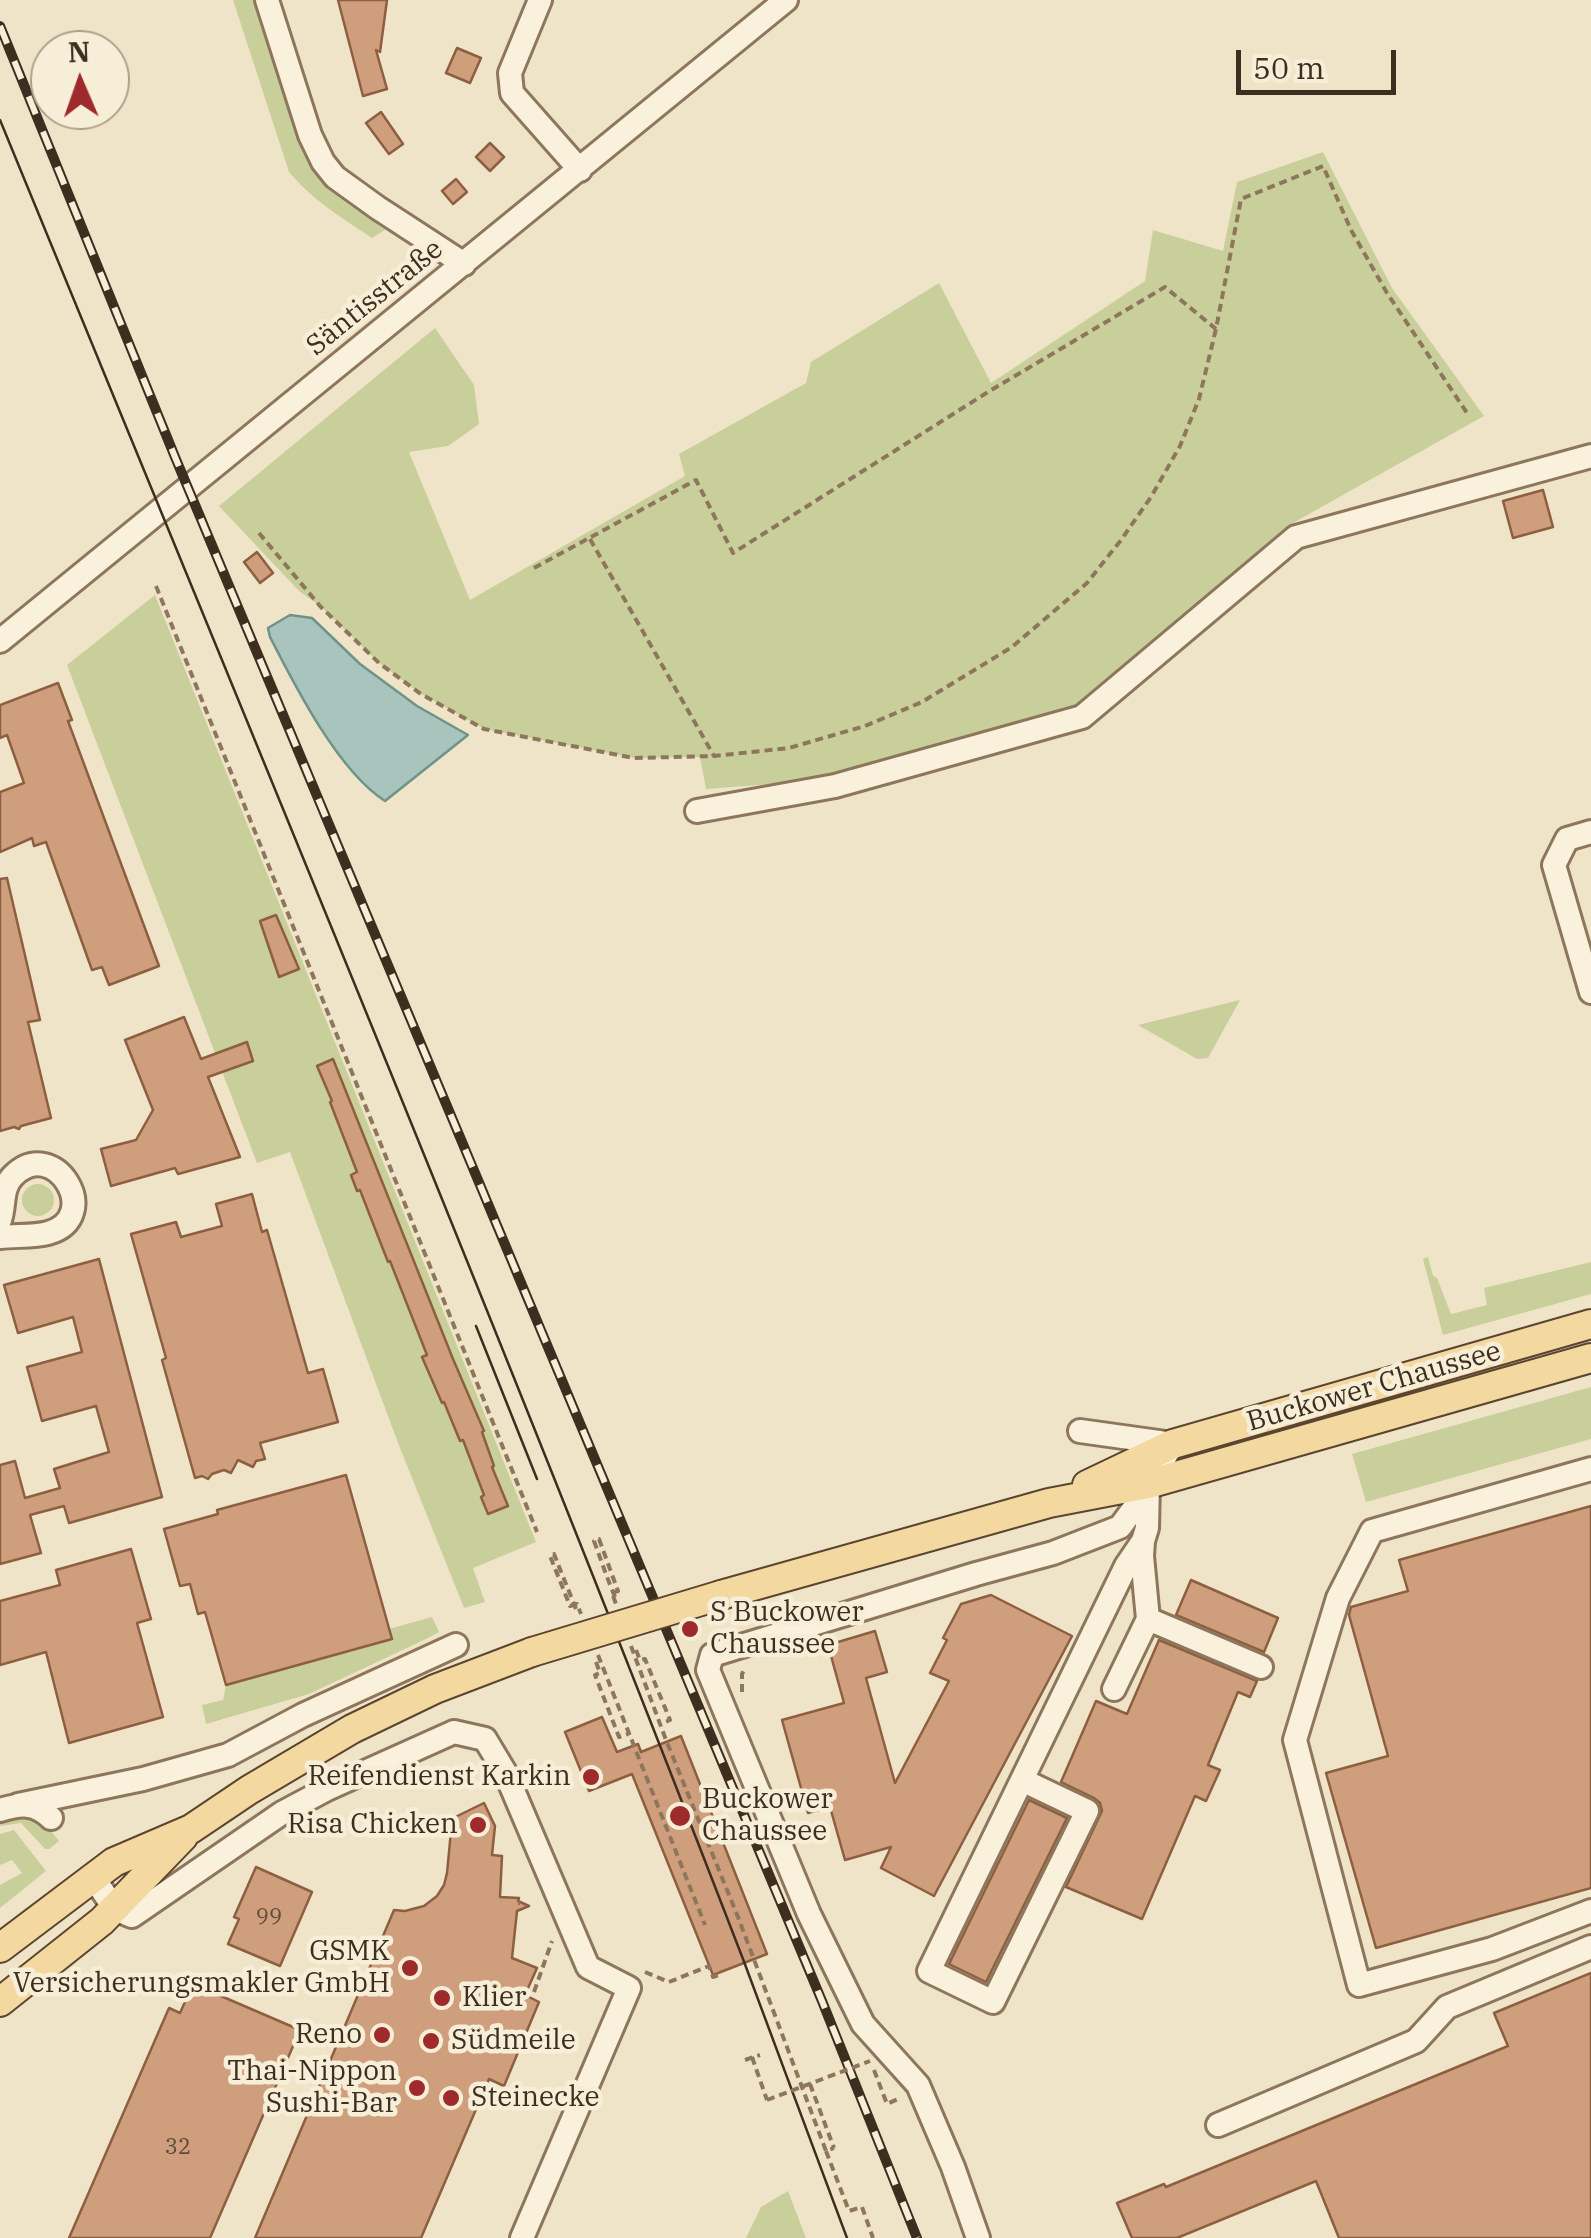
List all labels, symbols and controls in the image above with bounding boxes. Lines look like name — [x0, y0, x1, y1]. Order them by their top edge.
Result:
north arrow — [30, 30, 130, 130]
scale bar — [1241, 30, 1401, 92]
text: N — [67, 33, 91, 70]
text: 50 m — [1253, 48, 1325, 87]
street label: Säntisstraße — [300, 233, 450, 363]
street label: Buckower Chaussee — [1243, 1335, 1505, 1439]
place label: S Buckower Chaussee — [710, 1596, 864, 1662]
marker: S Buckower Chaussee — [679, 1618, 701, 1640]
place label: Reifendienst Karkin — [308, 1760, 571, 1794]
marker: Reifendienst Karkin — [580, 1766, 602, 1788]
place label: Buckower Chaussee — [702, 1783, 833, 1849]
marker: Buckower Chaussee — [667, 1803, 693, 1829]
place label: Risa Chicken — [287, 1808, 458, 1842]
marker: Risa Chicken — [467, 1814, 489, 1836]
house number: 99 — [256, 1905, 282, 1931]
place label: GSMK Versicherungsmakler GmbH — [13, 1935, 390, 2001]
marker: GSMK Versicherungsmakler GmbH — [399, 1957, 421, 1979]
place label: Klier — [462, 1981, 526, 2015]
marker: Klier — [431, 1987, 453, 2009]
place label: Reno — [295, 2018, 362, 2052]
marker: Reno — [371, 2024, 393, 2046]
place label: Südmeile — [451, 2024, 576, 2058]
marker: Südmeile — [420, 2030, 442, 2052]
place label: Thai-Nippon Sushi-Bar — [227, 2055, 397, 2121]
marker: Thai-Nippon Sushi-Bar — [406, 2077, 428, 2099]
place label: Steinecke — [471, 2081, 599, 2115]
marker: Steinecke — [440, 2087, 462, 2109]
house number: 32 — [165, 2135, 191, 2161]

